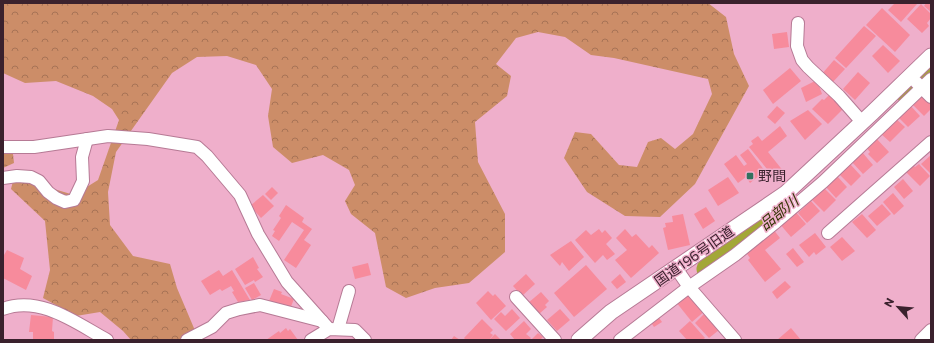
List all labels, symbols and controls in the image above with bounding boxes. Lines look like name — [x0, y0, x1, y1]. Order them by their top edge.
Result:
place label: 野間 — [758, 167, 786, 184]
marker: 野間 — [745, 171, 755, 181]
water label: 品部川 — [755, 190, 803, 233]
street label: 国道196号旧道 — [651, 222, 737, 289]
north arrow — [878, 287, 918, 327]
text: N — [881, 296, 896, 309]

